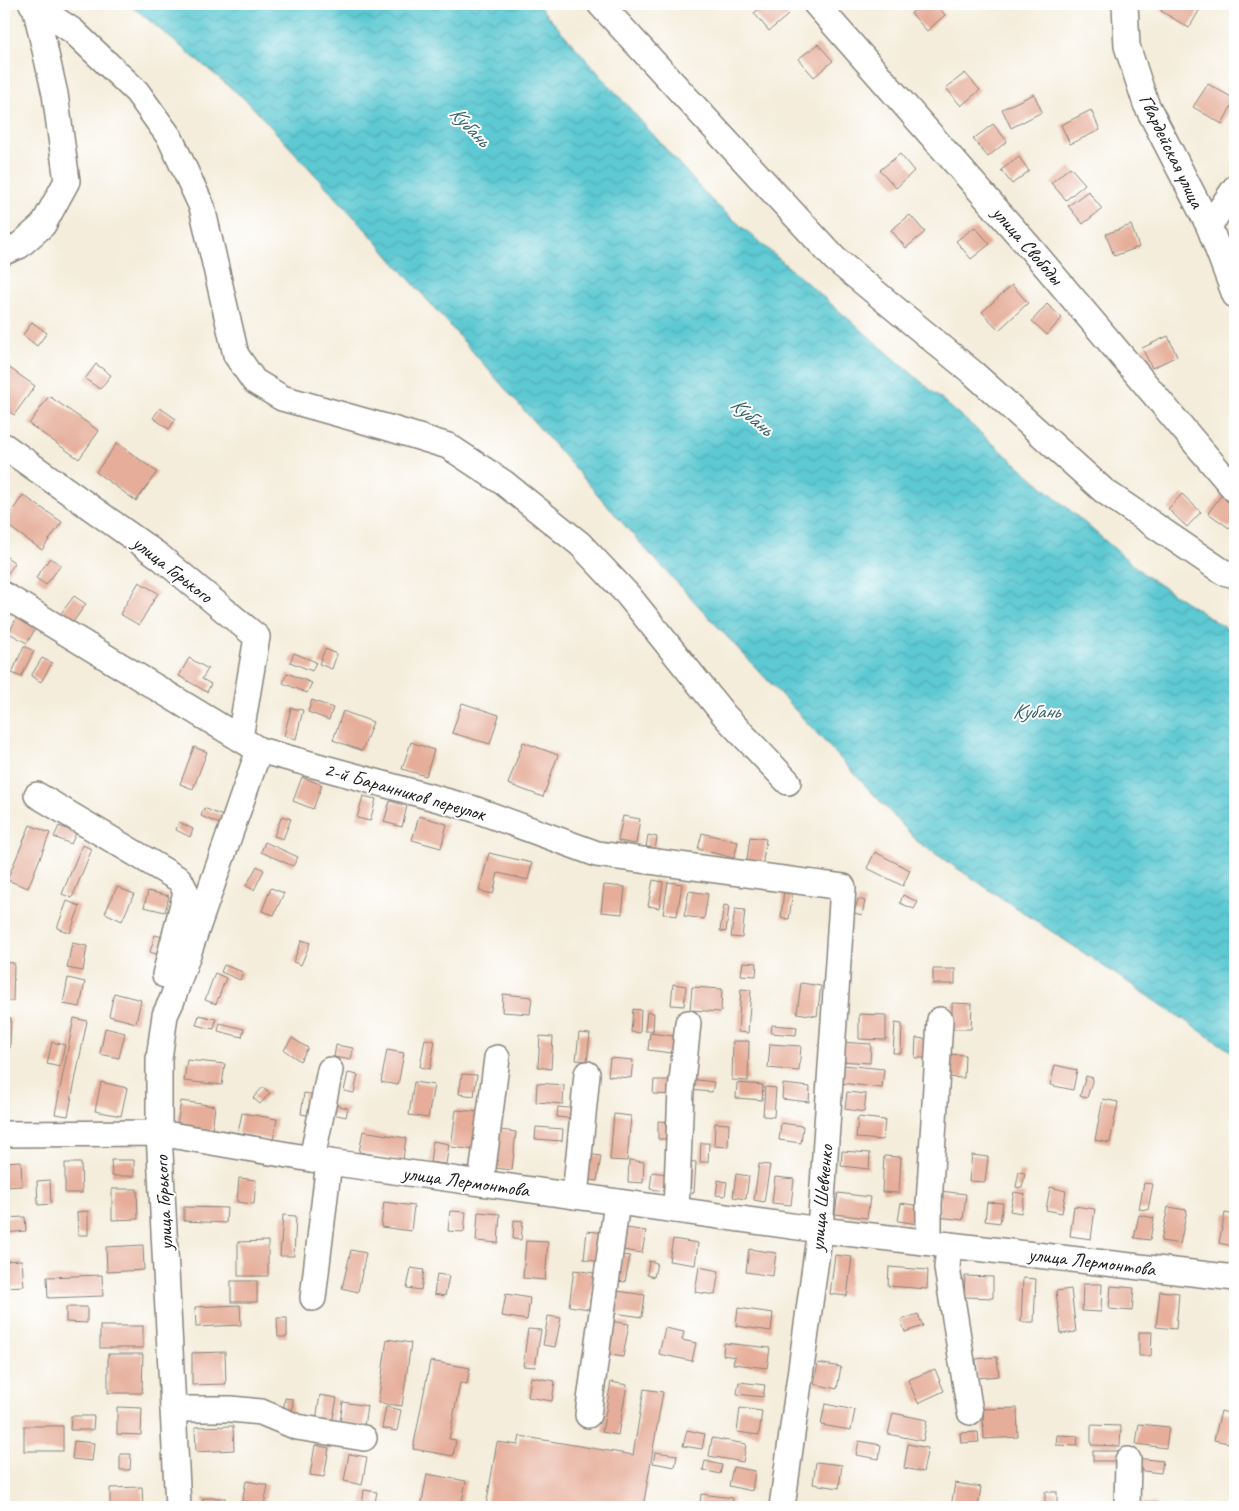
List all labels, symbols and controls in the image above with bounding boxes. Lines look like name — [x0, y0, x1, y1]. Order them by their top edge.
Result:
street label: Гвардейская улица — [1133, 90, 1211, 214]
water label: Кубань — [444, 100, 497, 154]
street label: улица Свободы — [986, 200, 1070, 291]
water label: Кубань — [726, 391, 780, 443]
street label: улица Горького — [127, 530, 218, 609]
water label: Кубань — [1013, 698, 1062, 724]
street label: 2-й Баранников переулок — [321, 757, 490, 827]
street label: улица Шевченко — [804, 1143, 839, 1253]
street label: улица Горького — [148, 1154, 179, 1252]
street label: улица Лермонтова — [400, 1160, 532, 1203]
street label: улица Лермонтова — [1026, 1241, 1158, 1282]

